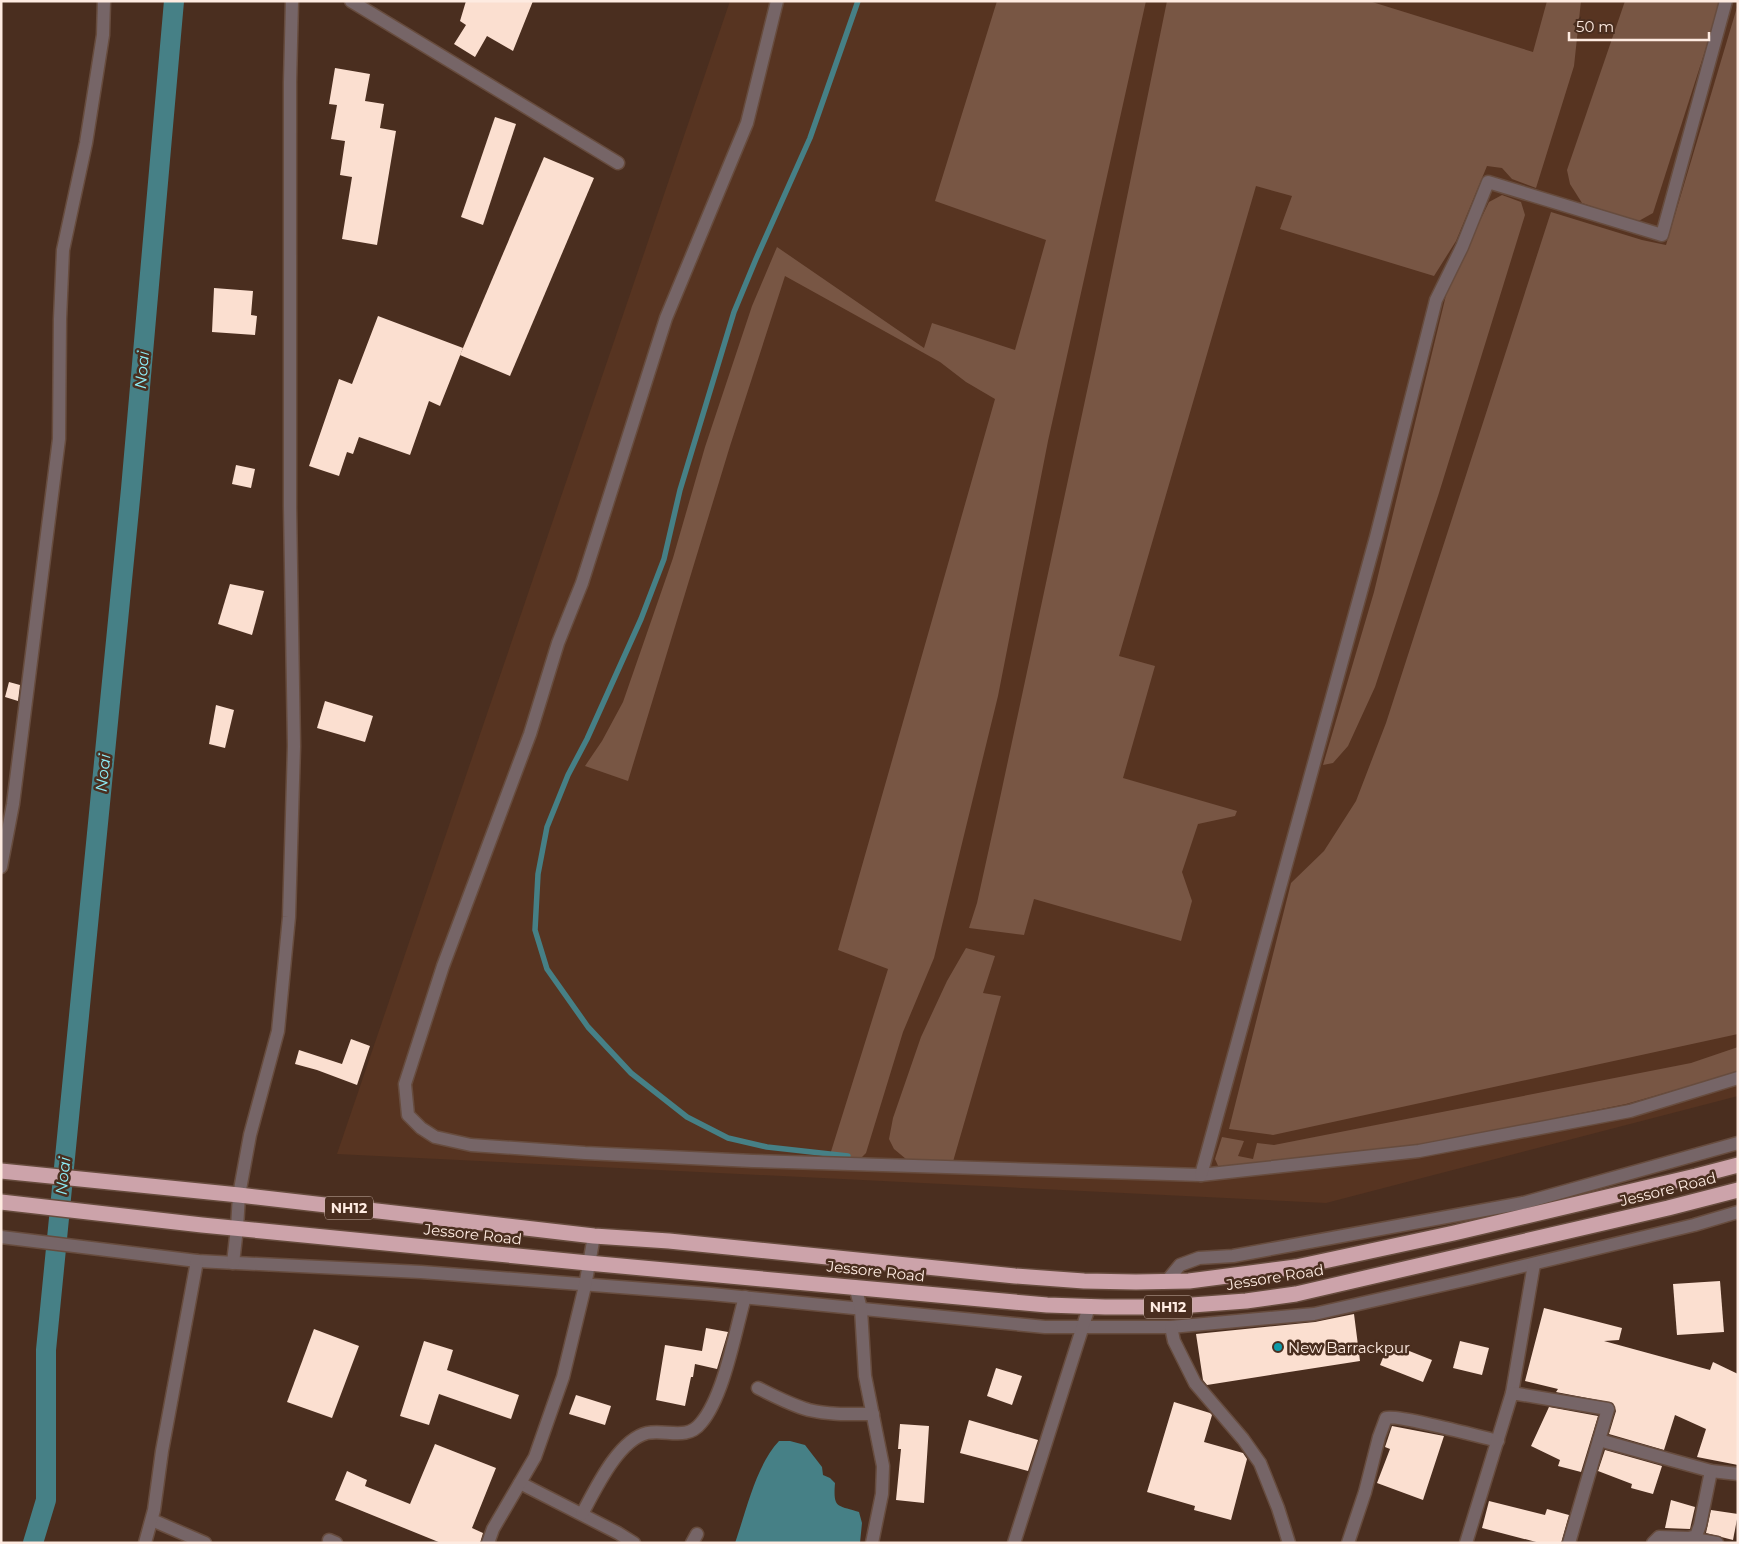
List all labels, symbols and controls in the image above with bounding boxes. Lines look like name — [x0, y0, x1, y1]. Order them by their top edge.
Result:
scale bar — [1569, 10, 1709, 42]
text: 50 m — [1576, 17, 1614, 36]
water label: Noai — [131, 349, 153, 390]
water label: Noai — [92, 752, 115, 793]
water label: Noai — [52, 1155, 75, 1196]
street label: Jessore Road — [1617, 1168, 1718, 1210]
road number: NH12 — [325, 1196, 373, 1220]
street label: Jessore Road — [422, 1219, 523, 1249]
street label: Jessore Road — [825, 1256, 926, 1286]
street label: Jessore Road — [1224, 1260, 1325, 1294]
road number: NH12 — [1144, 1295, 1192, 1318]
place label: New Barrackpur — [1288, 1338, 1410, 1357]
marker: New Barrackpur — [1272, 1341, 1284, 1353]

